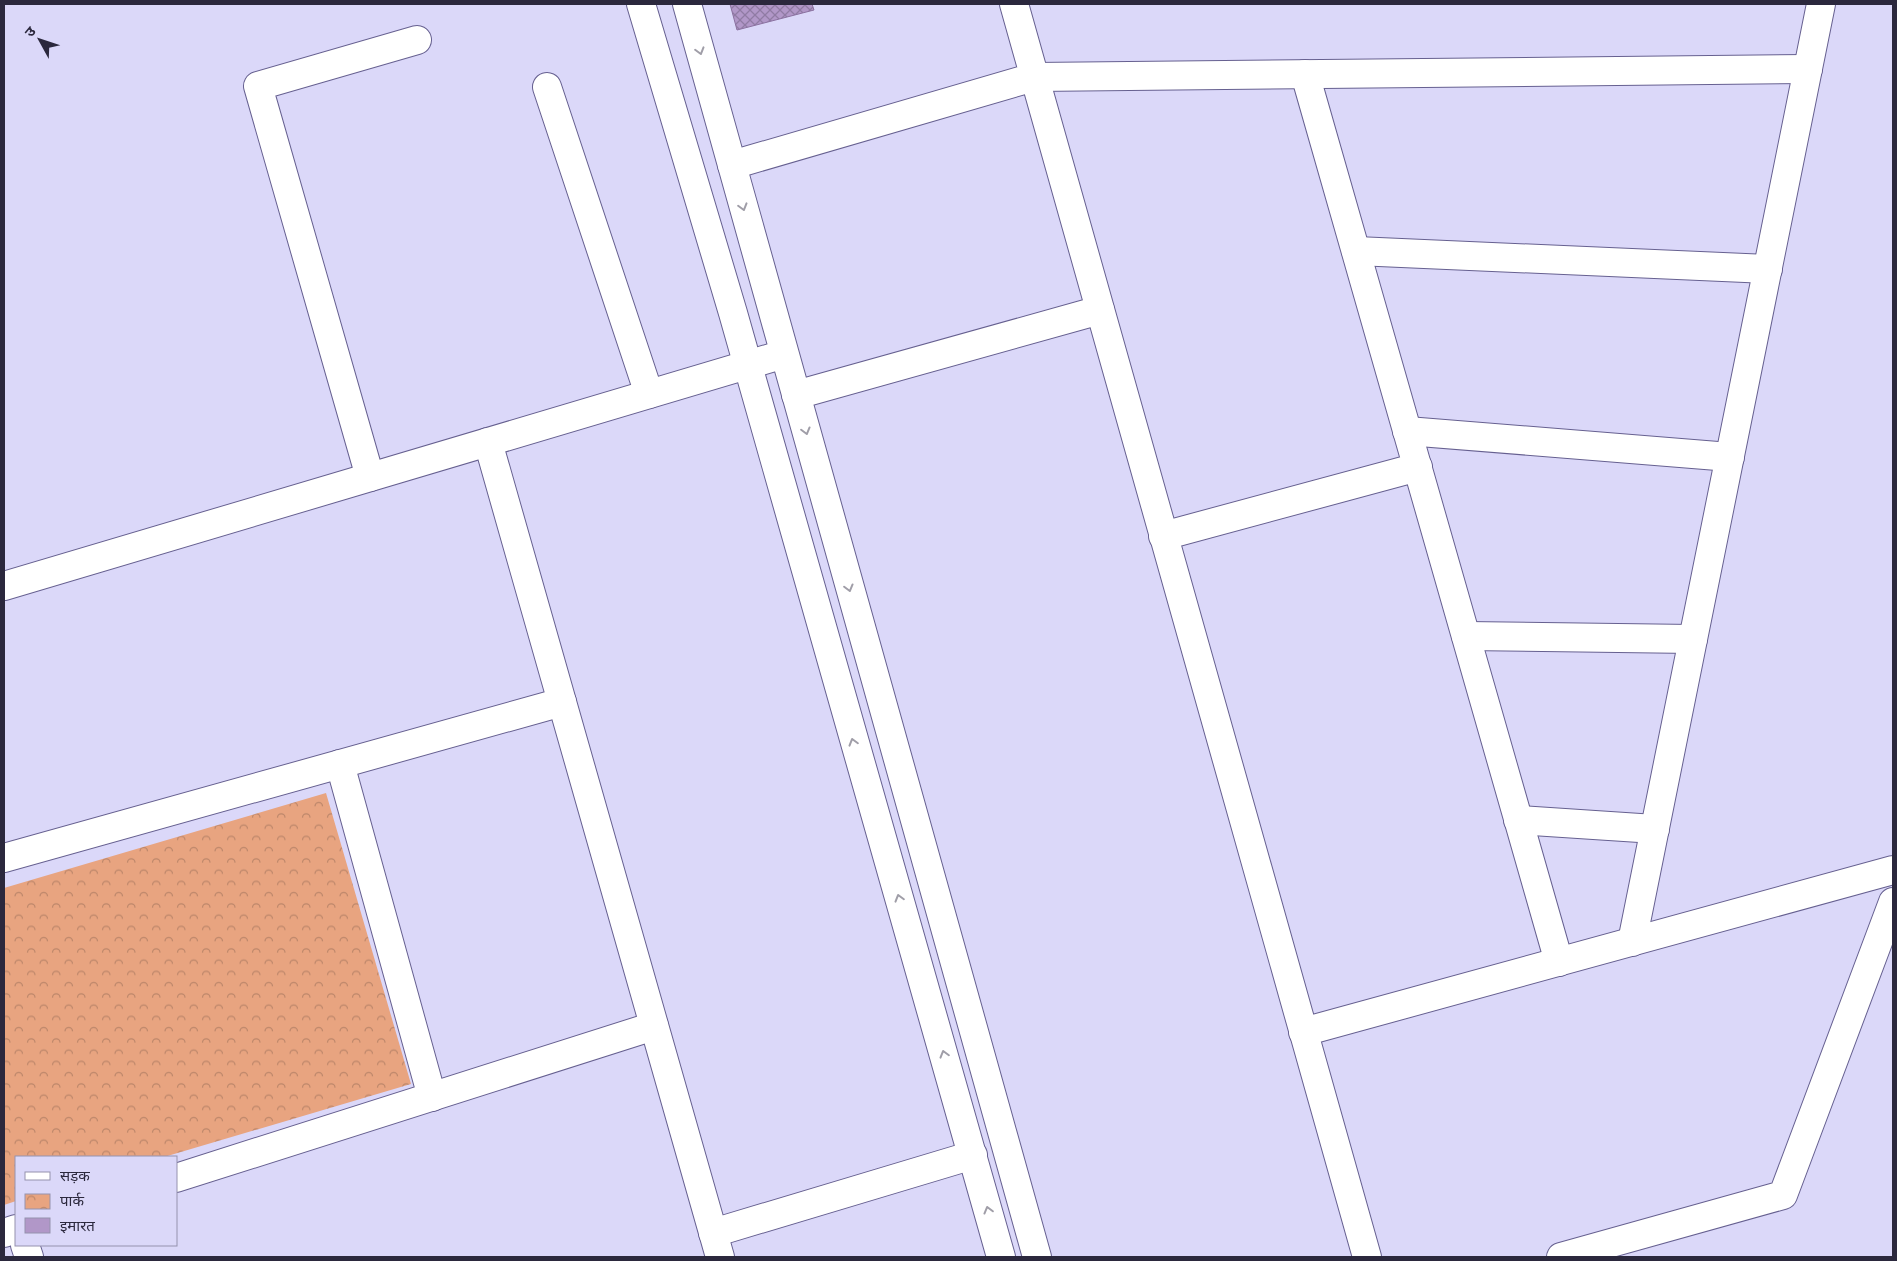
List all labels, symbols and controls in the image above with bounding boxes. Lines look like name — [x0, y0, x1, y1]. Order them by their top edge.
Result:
north arrow — [15, 15, 65, 65]
text: उ — [22, 23, 39, 40]
one-way arrow — [694, 46, 704, 54]
one-way arrow — [738, 203, 748, 211]
one-way arrow — [800, 427, 810, 435]
one-way arrow — [843, 583, 854, 592]
one-way arrow — [849, 738, 859, 746]
one-way arrow — [894, 894, 904, 902]
one-way arrow — [940, 1050, 950, 1058]
legend — [15, 1156, 178, 1246]
text: सड़क — [60, 1168, 90, 1184]
text: पार्क — [60, 1192, 84, 1209]
one-way arrow — [983, 1206, 994, 1215]
text: इमारत — [60, 1218, 95, 1234]

